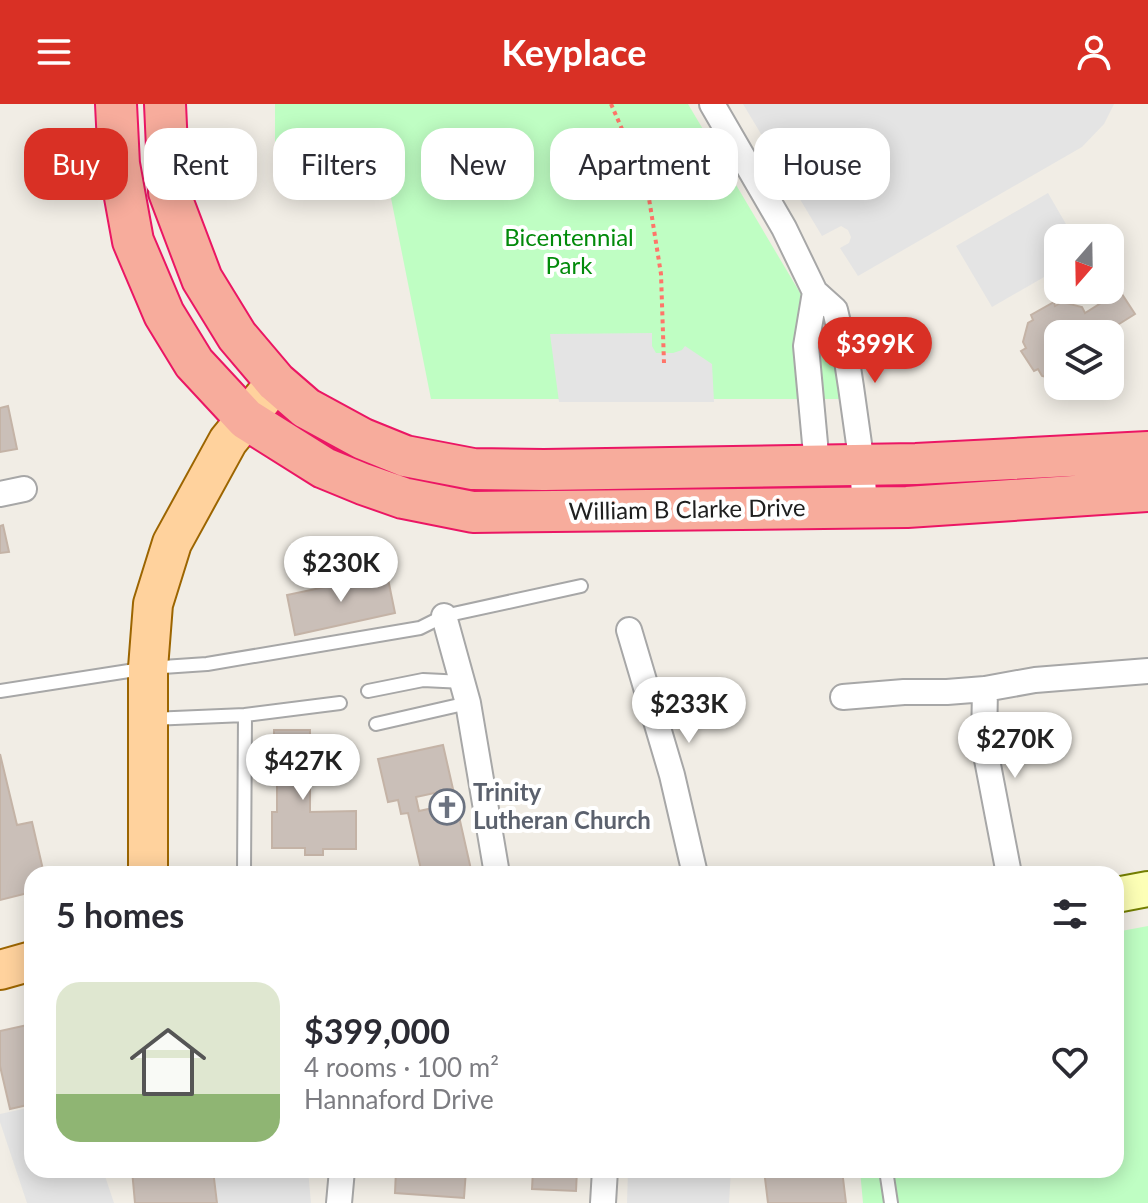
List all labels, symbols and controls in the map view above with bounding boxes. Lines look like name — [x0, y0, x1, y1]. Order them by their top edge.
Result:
icon: menu — [32, 30, 76, 74]
text: Keyplace — [502, 30, 646, 74]
icon: person — [1072, 30, 1116, 74]
chip: Buy — [24, 128, 128, 200]
chip: Rent — [144, 128, 257, 200]
chip: Filters — [273, 128, 405, 200]
chip: New — [421, 128, 534, 200]
chip: Apartment — [550, 128, 738, 200]
chip: House — [754, 128, 890, 200]
park label: Bicentennial Park — [504, 222, 634, 279]
north arrow — [1044, 224, 1124, 304]
map controls — [1044, 224, 1124, 400]
pin: $399K — [819, 317, 931, 385]
button: layers — [1044, 320, 1124, 400]
text: $399K — [836, 327, 914, 359]
street label: William B Clarke Drive — [568, 492, 806, 525]
pin: $230K — [285, 536, 397, 604]
text: $230K — [302, 546, 380, 578]
pin: $233K — [633, 677, 745, 745]
text: $233K — [650, 687, 728, 719]
pin: $270K — [959, 712, 1071, 780]
text: $270K — [976, 722, 1054, 754]
pin: $427K — [247, 734, 359, 802]
text: $427K — [264, 744, 342, 776]
place label: Trinity Lutheran Church — [473, 777, 651, 834]
church icon: Trinity Lutheran Church — [428, 788, 466, 826]
icon: filters — [1048, 892, 1092, 936]
text: 5 homes — [56, 894, 184, 935]
text: $399,000 — [304, 1010, 450, 1051]
icon: home — [120, 1014, 216, 1110]
icon: heart — [1048, 1040, 1092, 1084]
text: 4 rooms · 100 m² — [304, 1051, 499, 1083]
text: Hannaford Drive — [304, 1083, 494, 1115]

